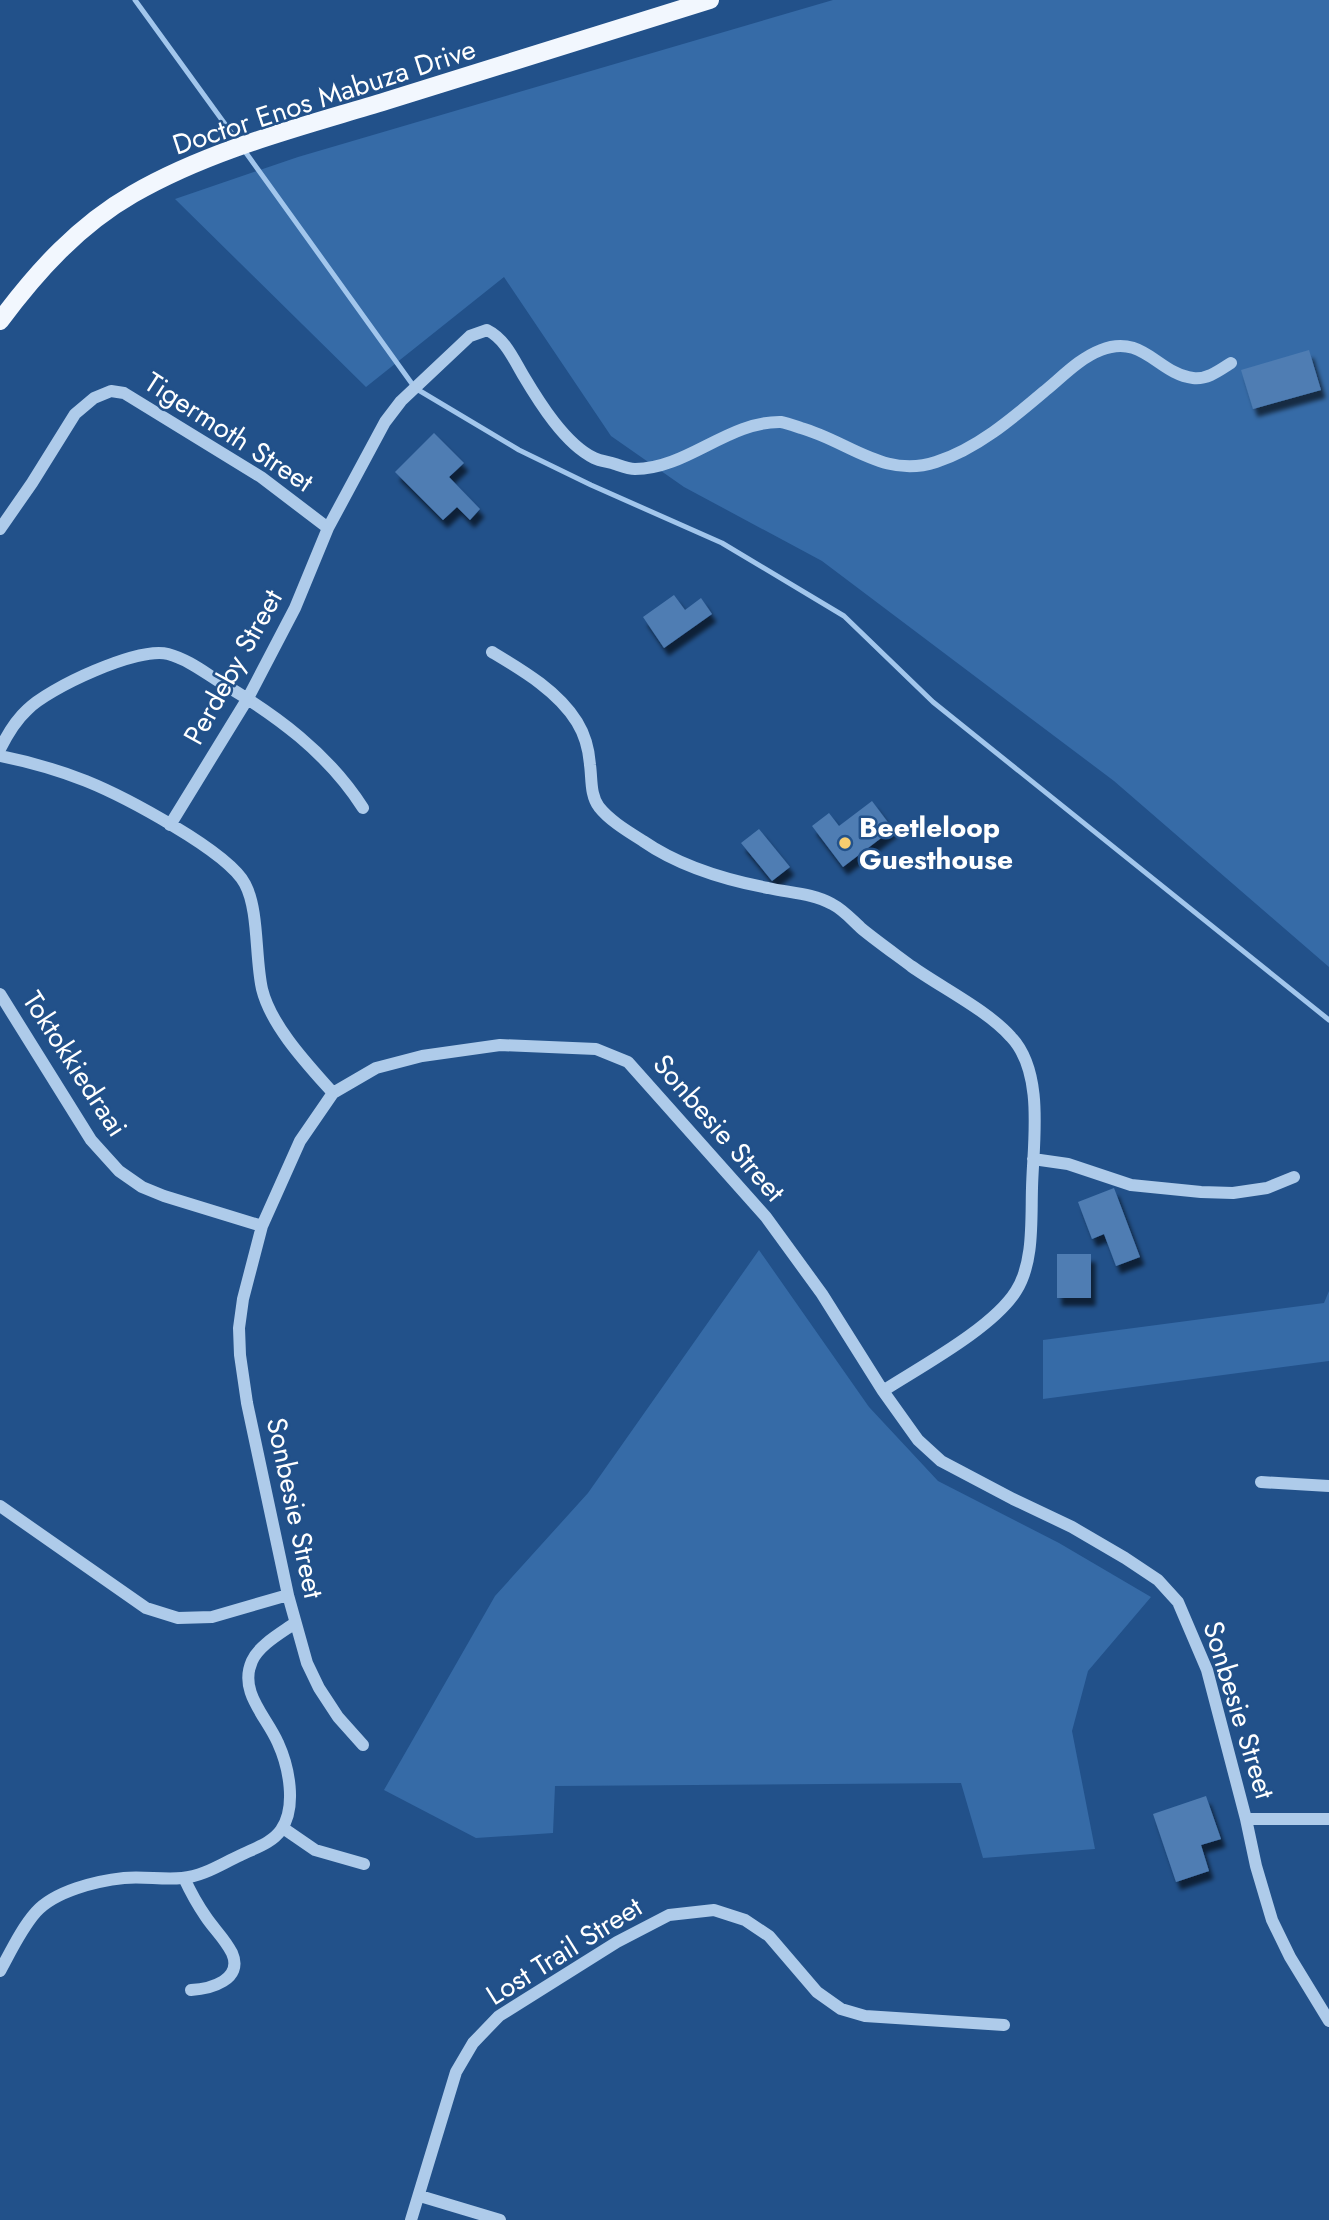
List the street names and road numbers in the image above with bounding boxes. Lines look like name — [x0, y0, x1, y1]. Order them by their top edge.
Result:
street label: Doctor Enos Mabuza Drive — [167, 29, 481, 165]
street label: Tigermoth Street — [136, 362, 322, 502]
street label: Perdeby Street — [173, 582, 293, 752]
street label: Toktokkiedraai — [13, 983, 137, 1145]
street label: Sonbesie Street — [643, 1045, 795, 1211]
street label: Sonbesie Street — [256, 1414, 334, 1602]
street label: Sonbesie Street — [1193, 1616, 1286, 1804]
street label: Lost Trail Street — [478, 1887, 650, 2015]

